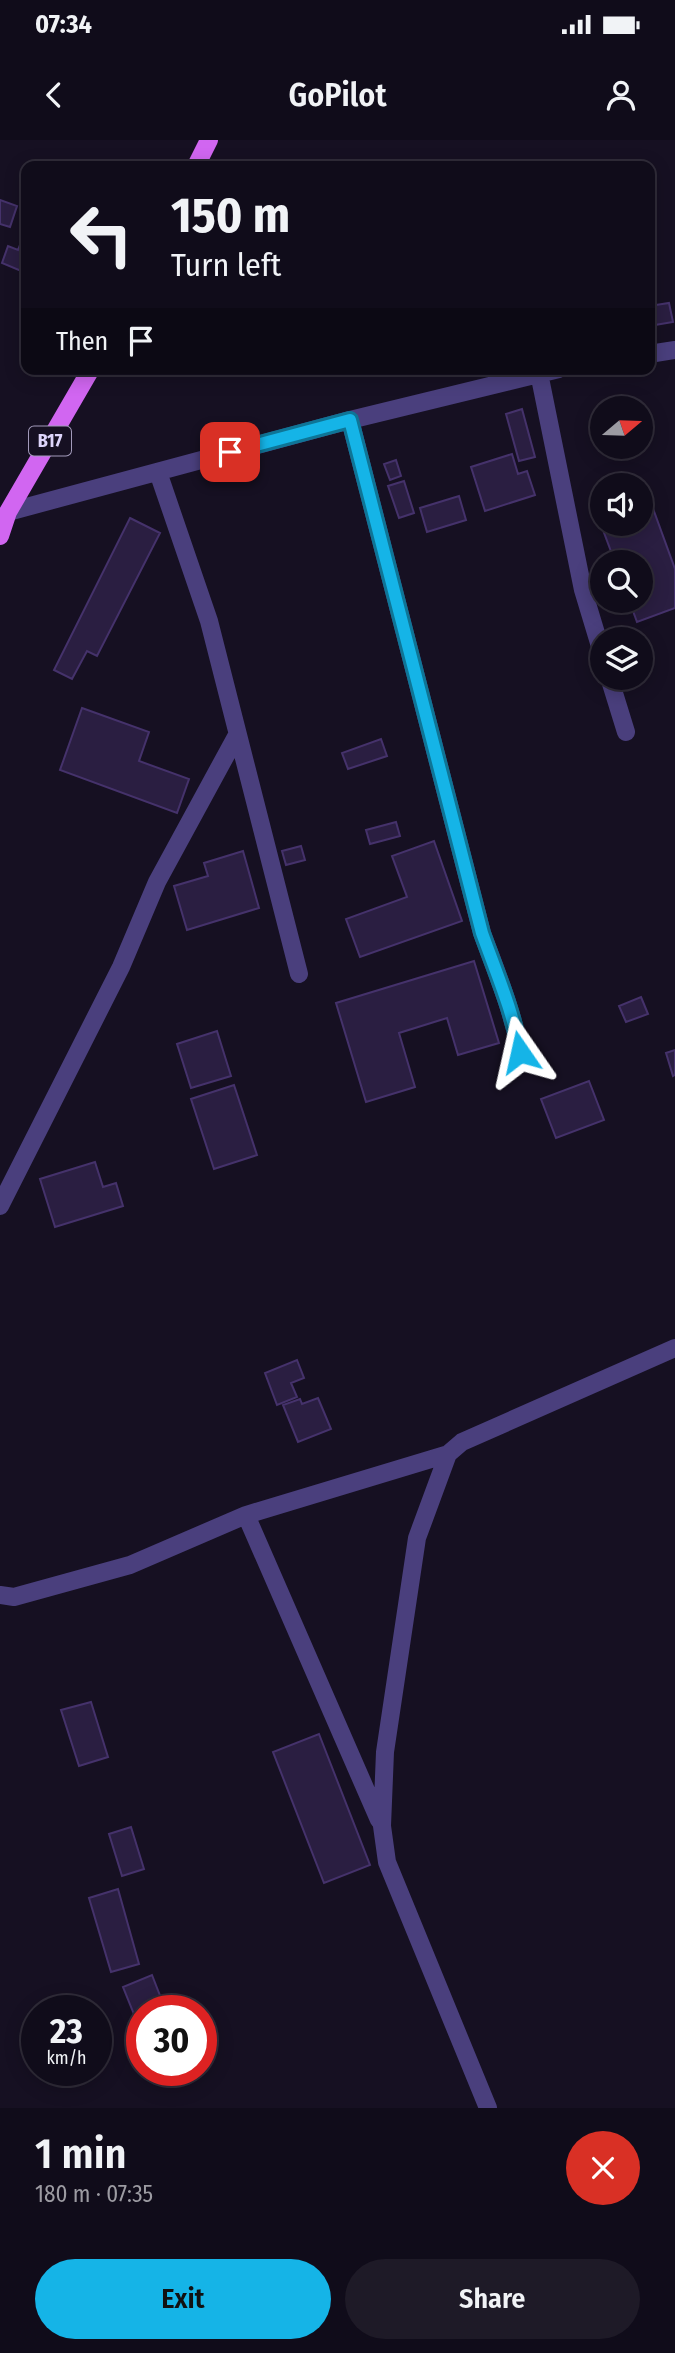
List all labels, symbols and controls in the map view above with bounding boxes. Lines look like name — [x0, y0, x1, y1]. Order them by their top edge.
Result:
text: 07:34 — [35, 9, 92, 40]
icon: back — [35, 76, 73, 114]
text: GoPilot — [289, 76, 386, 114]
icon: person — [602, 76, 640, 114]
text: 150 m — [171, 186, 290, 245]
icon: left — [56, 189, 147, 280]
text: Turn left — [171, 246, 281, 284]
icon: arrive — [122, 322, 160, 360]
text: Then — [56, 326, 108, 357]
north arrow — [590, 396, 653, 458]
map controls — [590, 396, 653, 690]
pin — [200, 422, 260, 482]
road number: B17 — [29, 426, 71, 456]
icon: arrive — [211, 433, 249, 471]
button: sound — [590, 473, 653, 536]
button: search — [590, 550, 653, 613]
button: layers — [590, 627, 653, 690]
position arrow — [483, 1015, 557, 1089]
speed limit sign: 30 — [126, 1995, 217, 2086]
text: 23 — [50, 2010, 83, 2052]
text: km/h — [46, 2047, 87, 2069]
text: 1 min — [35, 2129, 126, 2179]
button: close — [566, 2131, 640, 2205]
text: 180 m · 07:35 — [35, 2180, 153, 2208]
button: Exit — [35, 2259, 331, 2339]
button: Share — [345, 2259, 640, 2339]

